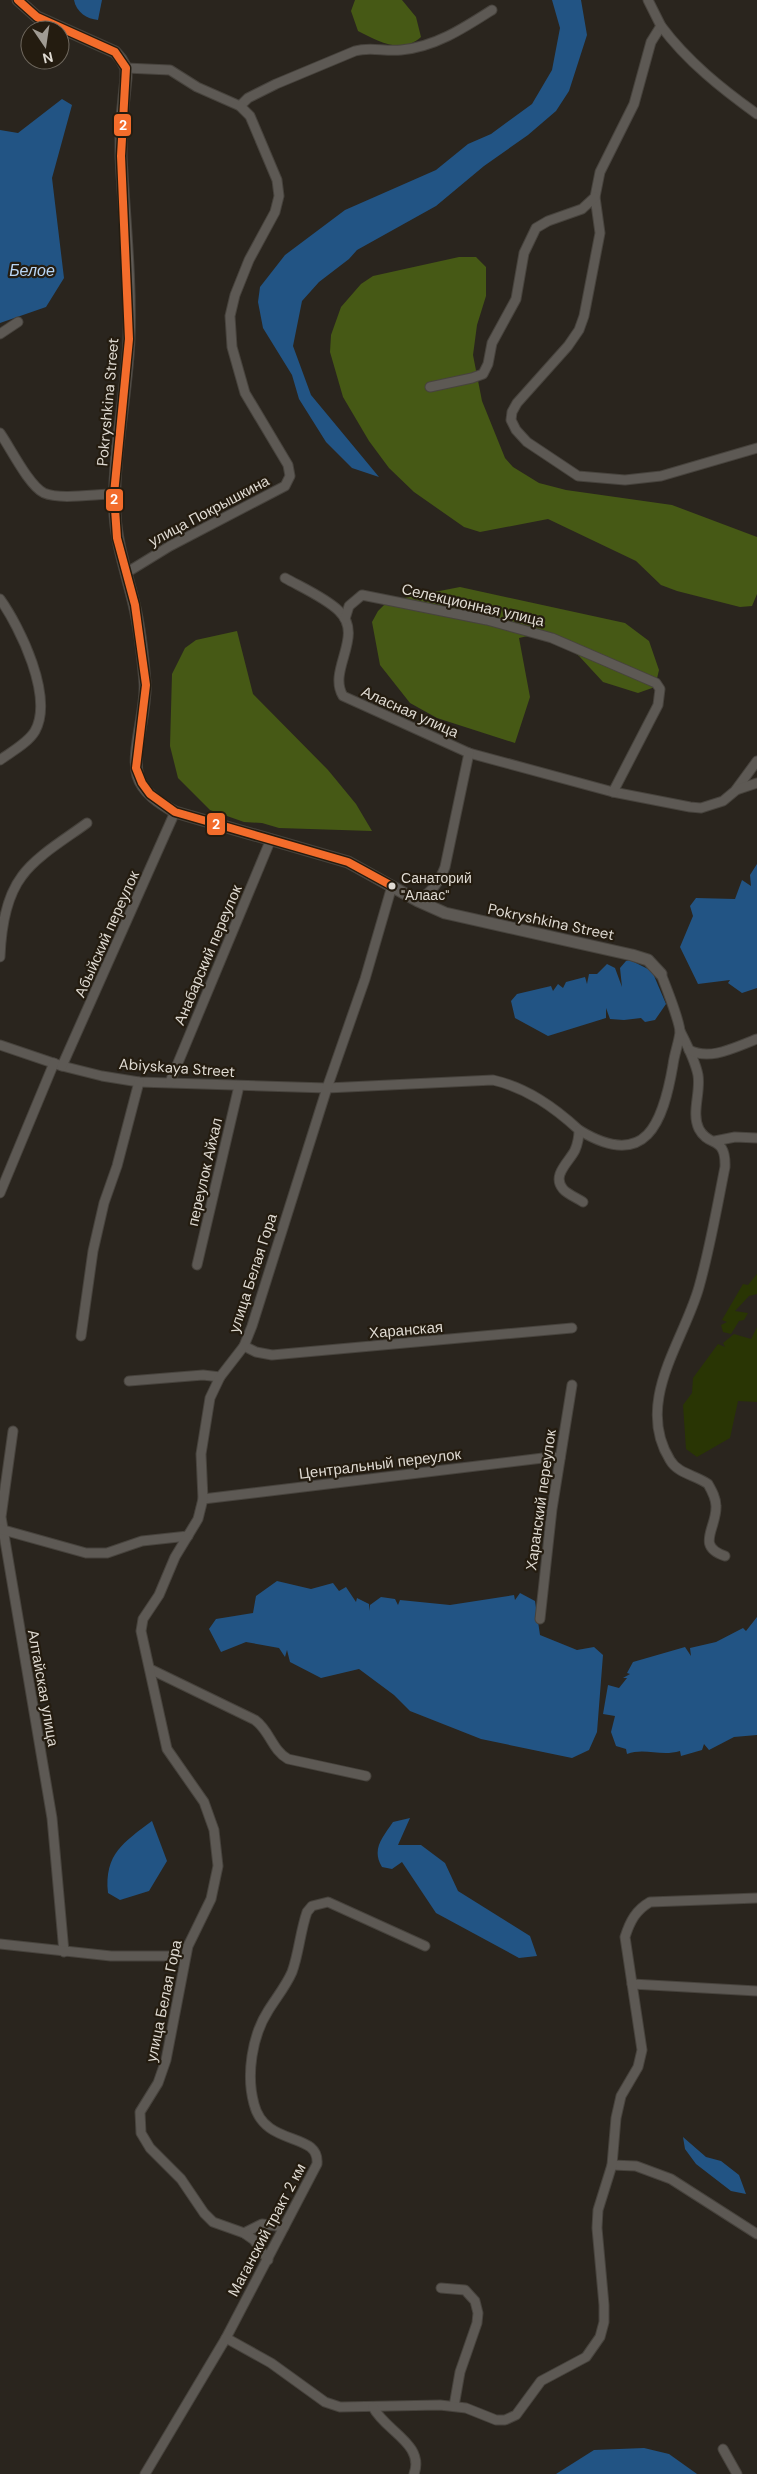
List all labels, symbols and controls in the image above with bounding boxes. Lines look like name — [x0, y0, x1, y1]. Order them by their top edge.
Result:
north arrow — [20, 20, 70, 70]
text: N — [41, 48, 55, 68]
line badge: 2 — [113, 113, 132, 137]
text: 2 — [119, 116, 127, 134]
water label: Белое — [9, 260, 55, 281]
street label: Pokryshkina Street — [92, 337, 124, 467]
street label: улица Покрышкина — [145, 470, 273, 551]
line badge: 2 — [105, 488, 124, 512]
text: 2 — [110, 490, 118, 508]
street label: Селекционная улица — [400, 579, 547, 631]
street label: Аласная улица — [358, 682, 462, 743]
line badge: 2 — [206, 812, 226, 836]
text: 2 — [212, 815, 220, 833]
street label: Абыйский переулок — [70, 867, 144, 1000]
place label: Санаторий "Алаас" — [401, 869, 472, 904]
street label: Анабарский переулок — [169, 881, 247, 1028]
marker: Санаторий "Алаас" — [387, 881, 397, 891]
street label: Pokryshkina Street — [486, 899, 616, 945]
street label: Abiyskaya Street — [118, 1054, 236, 1082]
street label: переулок Айхал — [183, 1116, 227, 1228]
street label: улица Белая Гора — [224, 1210, 282, 1335]
street label: Харанская — [368, 1317, 444, 1343]
street label: Харанский переулок — [521, 1428, 561, 1572]
street label: Центральный переулок — [298, 1444, 463, 1484]
street label: Алтайская улица — [23, 1628, 63, 1749]
street label: улица Белая Гора — [141, 1938, 187, 2064]
street label: Маганский тракт 2 км — [223, 2160, 311, 2300]

